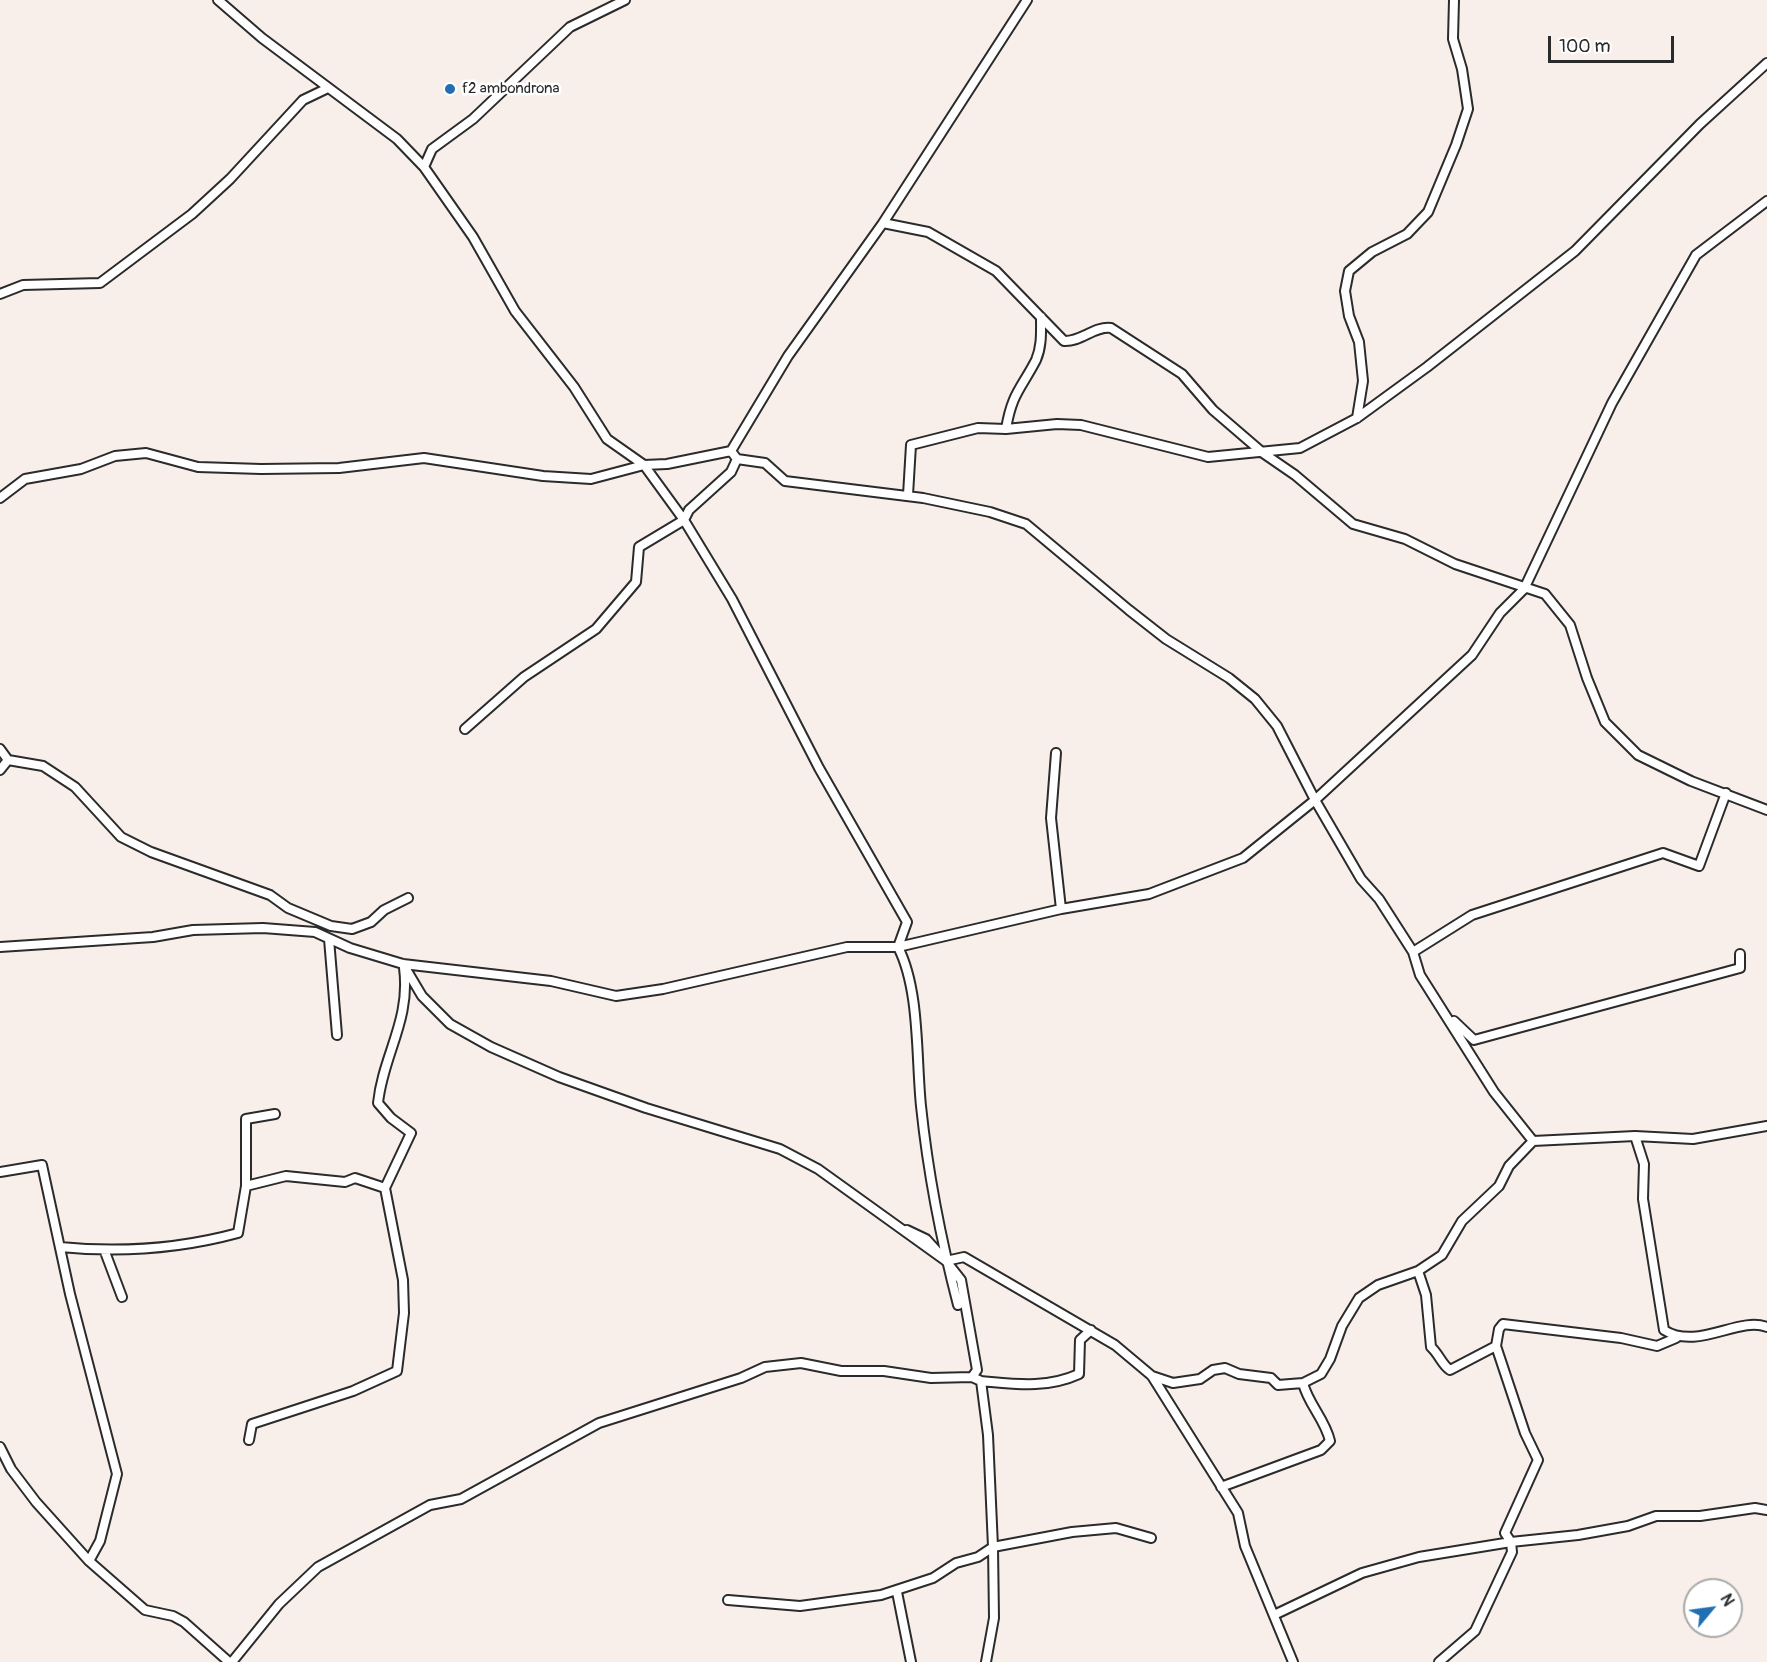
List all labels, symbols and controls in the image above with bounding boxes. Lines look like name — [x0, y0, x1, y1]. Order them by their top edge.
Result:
scale bar — [1551, 24, 1677, 62]
text: 100 m — [1559, 35, 1611, 58]
place label: f2 ambondrona — [462, 80, 560, 98]
marker: f2 ambondrona — [443, 82, 457, 96]
north arrow — [1683, 1578, 1743, 1638]
text: N — [1716, 1591, 1738, 1610]

